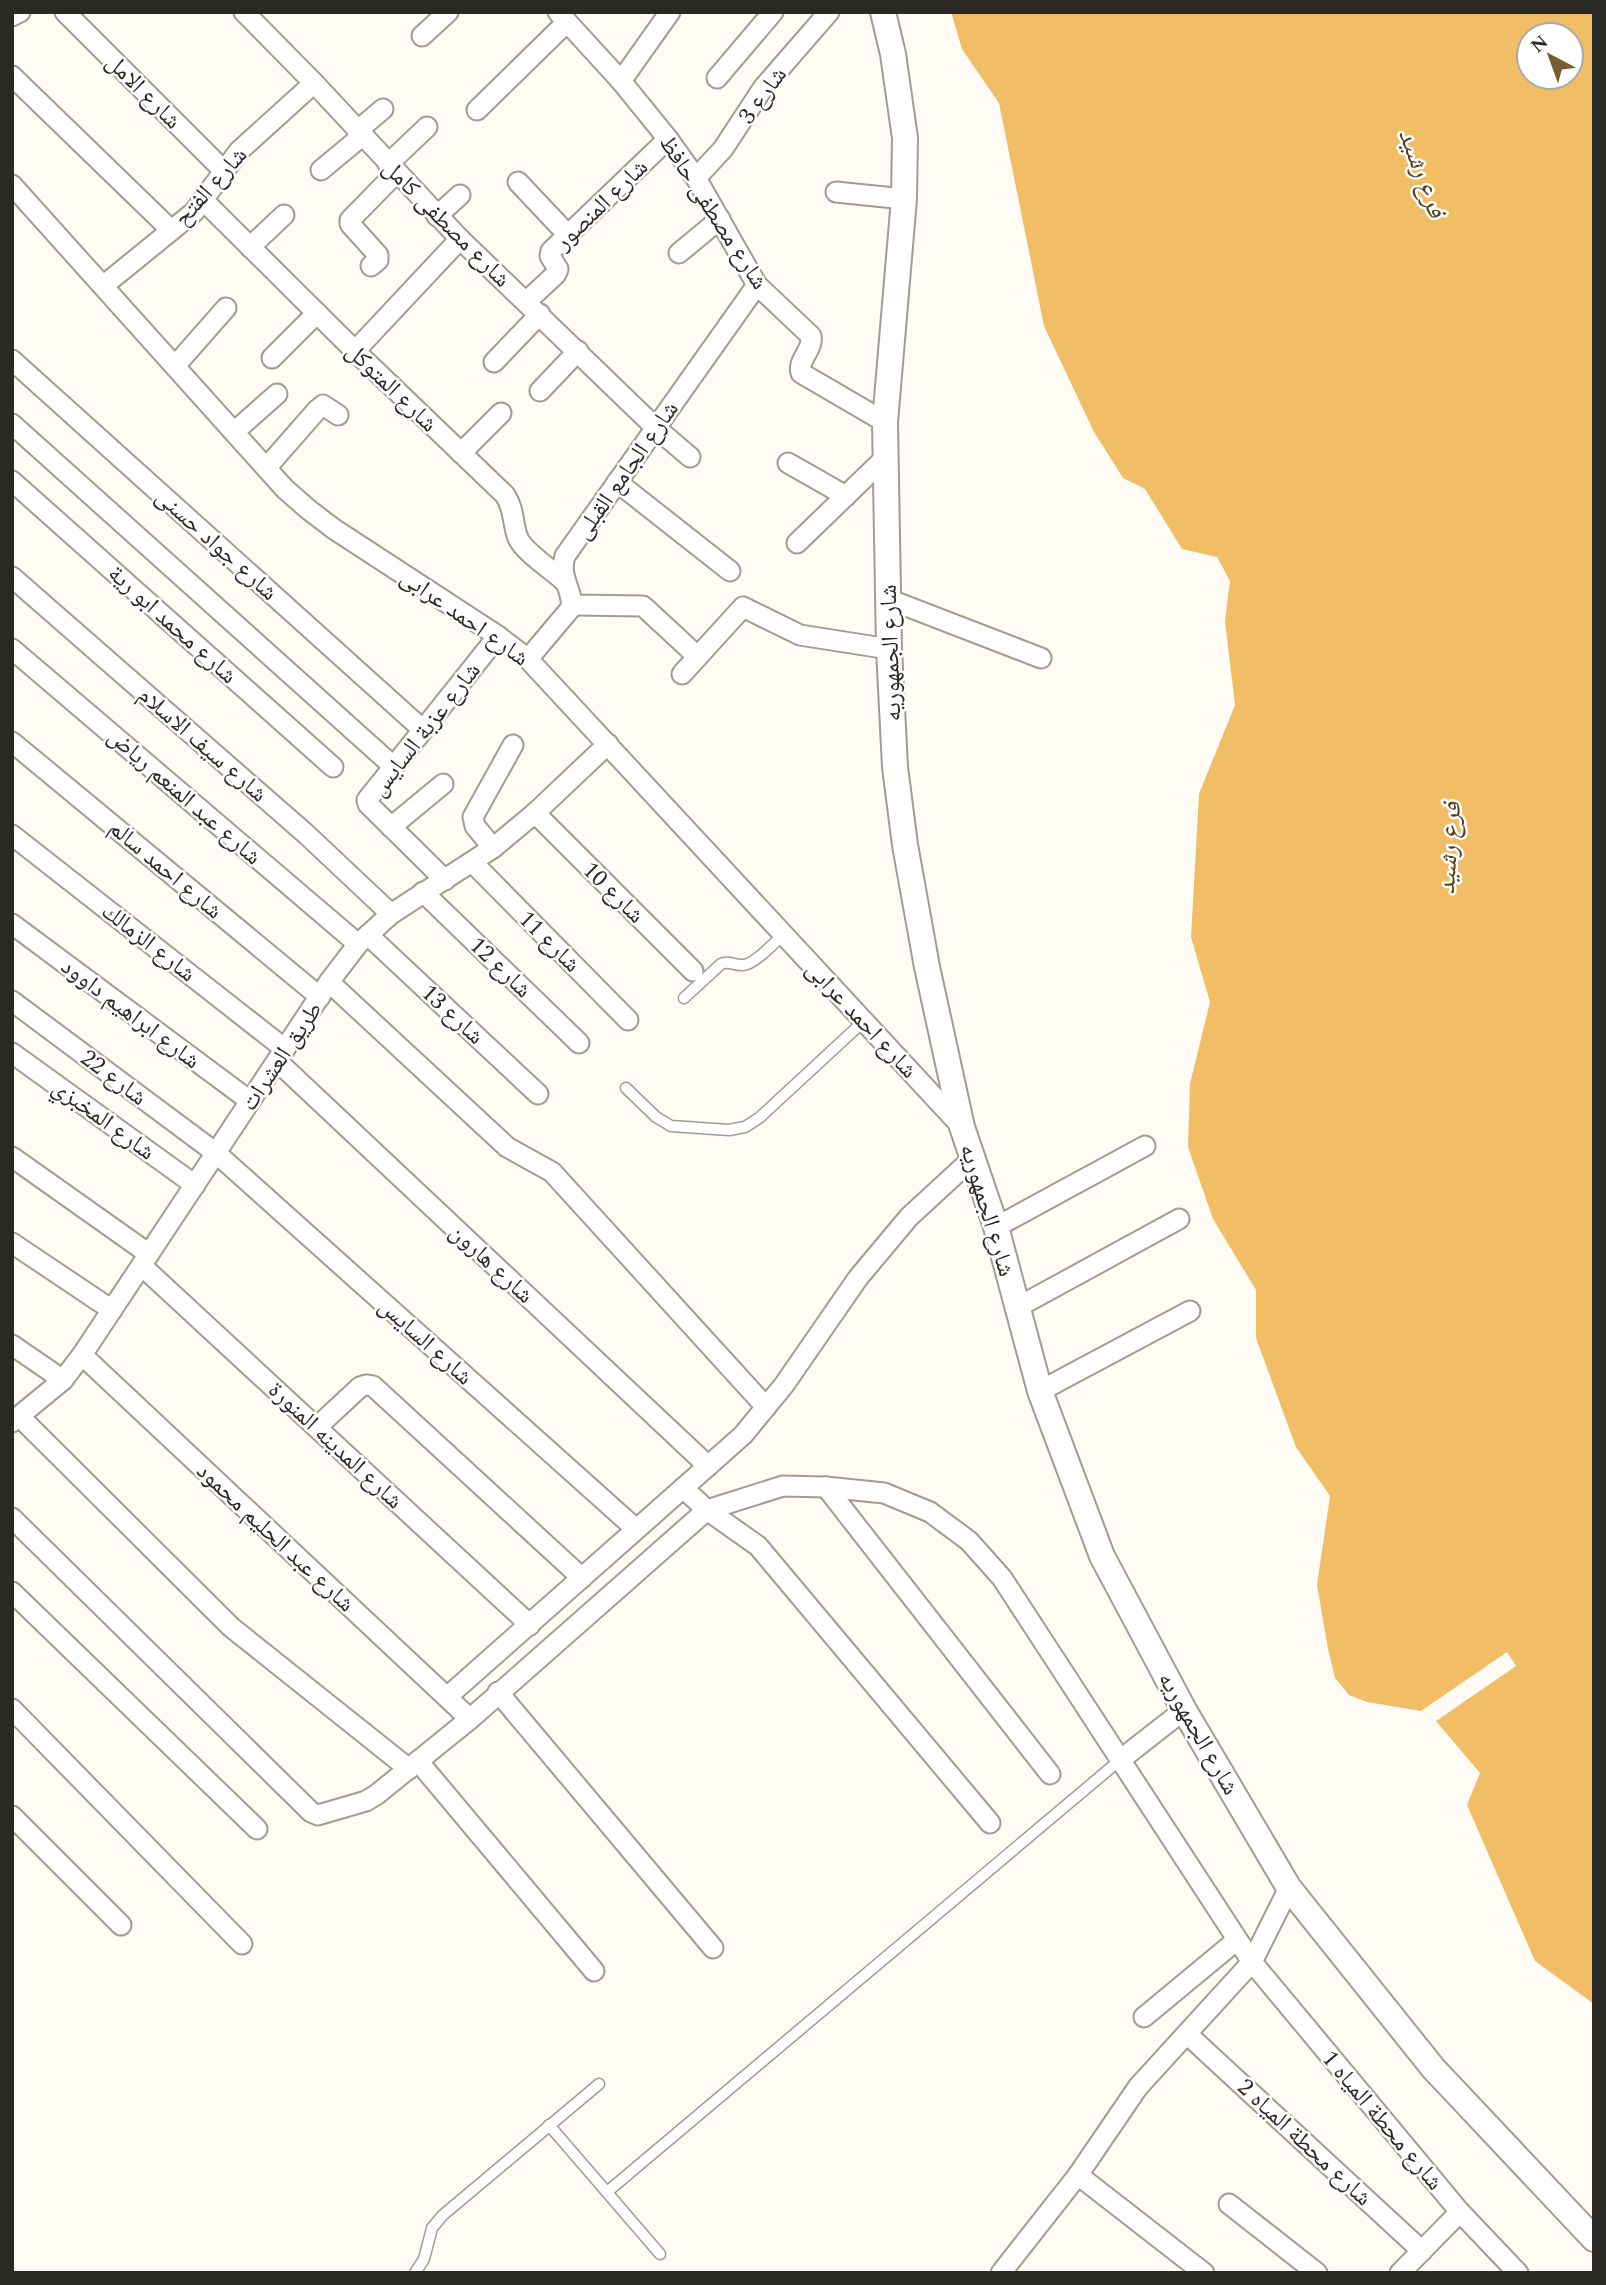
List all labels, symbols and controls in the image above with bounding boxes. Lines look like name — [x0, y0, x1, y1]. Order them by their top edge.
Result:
north arrow — [1515, 21, 1585, 91]
text: N — [1524, 28, 1555, 60]
street label: شارع الامل — [97, 45, 190, 138]
street label: شارع 3 — [730, 59, 796, 132]
water label: فرع رشيد — [1388, 123, 1457, 224]
street label: شارع مصطفى حافظ — [650, 128, 777, 297]
street label: شارع الفتح — [165, 139, 256, 235]
street label: شارع مصطفى كامل — [374, 151, 519, 296]
street label: شارع المنصور — [546, 151, 657, 260]
street label: شارع المتوكل — [337, 334, 446, 441]
street label: شارع الجامع القبلى — [566, 394, 688, 547]
street label: شارع جواد حسنى — [147, 480, 286, 610]
street label: شارع محمد ابو رية — [99, 557, 245, 693]
street label: شارع احمد عرابى — [392, 560, 536, 676]
street label: شارع الجمهوريه — [871, 584, 911, 722]
street label: شارع عزبة السايس — [362, 655, 490, 805]
street label: شارع سيف الاسلام — [129, 678, 275, 811]
street label: شارع عبد المنعم رياض — [99, 719, 269, 874]
water label: فرع رشيد — [1426, 800, 1472, 895]
street label: شارع احمد سالم — [100, 811, 230, 928]
street label: شارع 10 — [574, 853, 653, 932]
street label: شارع الزمالك — [93, 894, 204, 991]
street label: شارع 11 — [510, 902, 589, 981]
street label: شارع 12 — [461, 929, 540, 1007]
street label: شارع ابراهيم داوود — [53, 949, 208, 1078]
street label: شارع احمد عرابى — [797, 952, 926, 1087]
street label: شارع 13 — [412, 976, 492, 1054]
street label: طريق العشرات — [232, 994, 332, 1119]
street label: شارع 22 — [72, 1041, 154, 1115]
street label: شارع المخبزي — [44, 1070, 162, 1170]
street label: شارع الجمهوريه — [950, 1140, 1024, 1281]
street label: شارع هارون — [441, 1215, 542, 1313]
street label: شارع السايس — [370, 1289, 481, 1394]
street label: شارع المدينه المنورة — [259, 1373, 411, 1518]
street label: شارع عبد الحليم محمود — [188, 1454, 363, 1621]
street label: شارع الجمهوريه — [1148, 1665, 1248, 1802]
street label: شارع محطة المياه 1 — [1313, 2043, 1452, 2199]
street label: شارع محطة المياه 2 — [1229, 2070, 1380, 2215]

